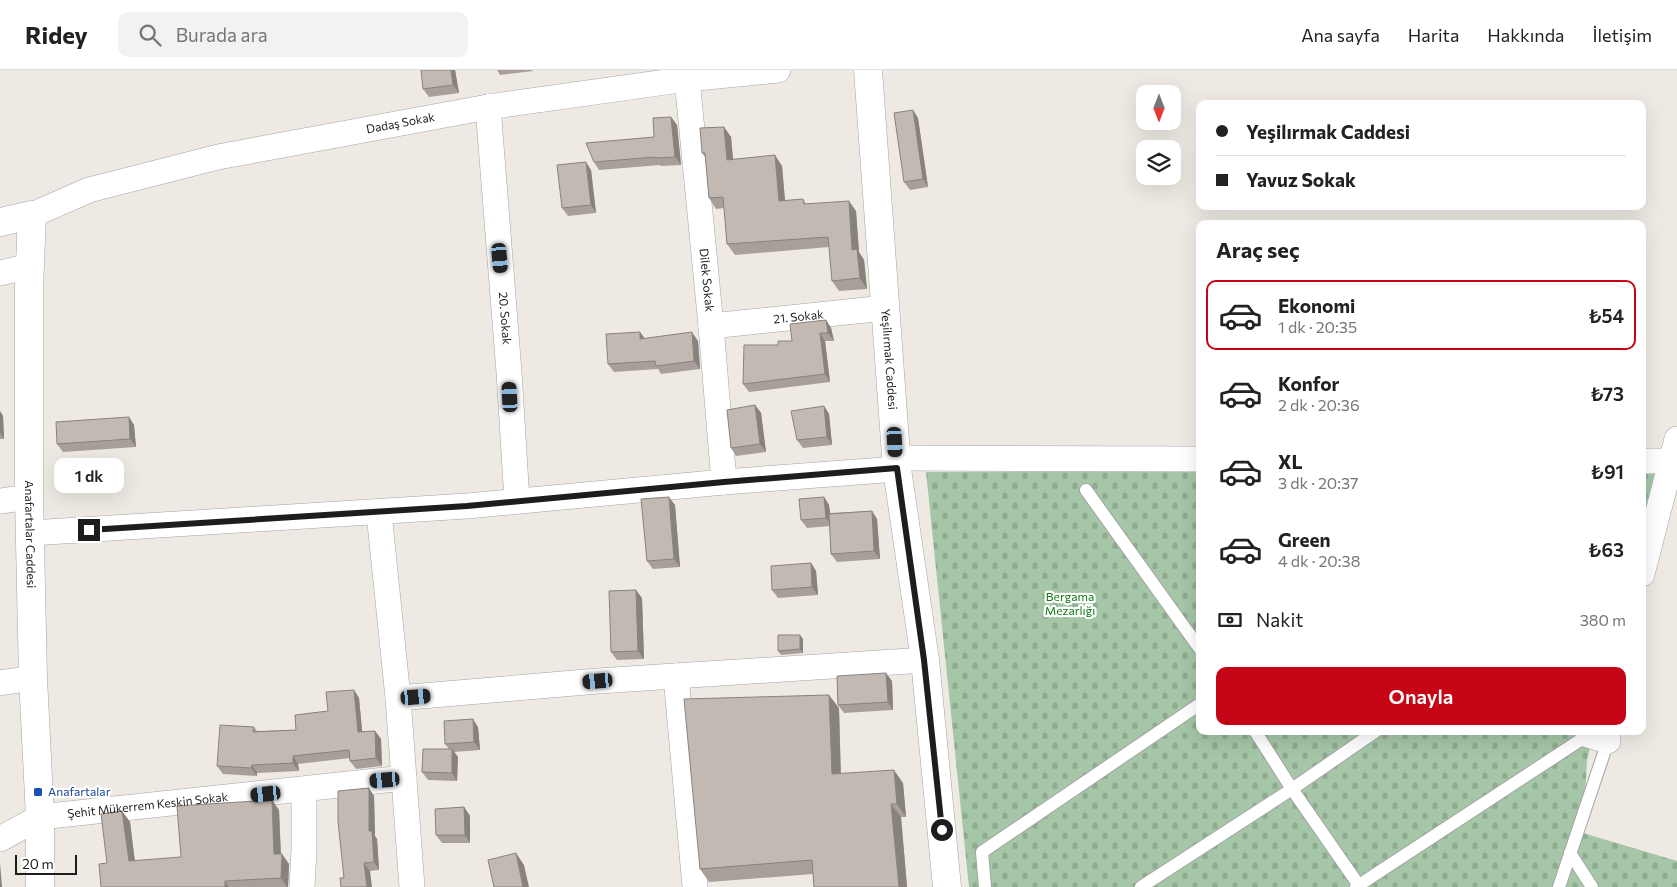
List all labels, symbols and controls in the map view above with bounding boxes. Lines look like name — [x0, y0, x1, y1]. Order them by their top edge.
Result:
search box — [118, 12, 468, 57]
text: Ridey — [25, 20, 88, 49]
icon: search — [136, 21, 164, 49]
text: Burada ara — [176, 23, 268, 46]
text: Ana sayfa — [1301, 24, 1380, 46]
text: Harita — [1408, 24, 1459, 46]
text: Hakkında — [1487, 24, 1565, 46]
text: İletişim — [1593, 24, 1652, 46]
north arrow — [1136, 85, 1181, 130]
map controls — [1136, 85, 1181, 185]
street label: Dadaş Sokak — [365, 109, 436, 135]
text: Yeşilırmak Caddesi — [1246, 120, 1410, 143]
button: layers — [1136, 140, 1181, 185]
text: Yavuz Sokak — [1246, 168, 1356, 191]
text: Araç seç — [1216, 236, 1300, 263]
car — [491, 242, 508, 274]
street label: Dilek Sokak — [697, 248, 718, 313]
street label: 20. Sokak — [497, 291, 515, 346]
icon: car — [1218, 293, 1263, 338]
text: Ekonomi — [1278, 294, 1355, 317]
text: ₺54 — [1588, 304, 1624, 327]
street label: 21. Sokak — [773, 306, 825, 326]
street label: Yeşilırmak Caddesi — [879, 308, 901, 410]
text: 1 dk · 20:35 — [1278, 317, 1357, 336]
icon: car — [1218, 371, 1263, 416]
text: Konfor — [1278, 372, 1339, 395]
car — [501, 382, 518, 412]
text: ₺73 — [1590, 382, 1624, 405]
text: 2 dk · 20:36 — [1278, 395, 1360, 414]
car — [886, 427, 903, 457]
icon: car — [1218, 449, 1263, 494]
text: XL — [1278, 450, 1303, 473]
callout: 1 dk — [54, 458, 124, 492]
text: ₺91 — [1590, 460, 1624, 483]
text: 1 dk — [75, 466, 103, 485]
text: 3 dk · 20:37 — [1278, 473, 1359, 492]
street label: Anafartalar Caddesi — [23, 480, 39, 588]
route end — [78, 519, 100, 541]
icon: car — [1218, 527, 1263, 572]
text: Green — [1278, 528, 1330, 551]
text: ₺63 — [1588, 538, 1624, 561]
text: 4 dk · 20:38 — [1278, 551, 1360, 570]
park label: Bergama Mezarlığı — [1045, 589, 1095, 617]
icon: cash — [1216, 606, 1244, 634]
text: Nakit — [1256, 608, 1303, 631]
text: 380 m — [1580, 610, 1626, 629]
button: Onayla — [1216, 667, 1626, 725]
car — [582, 672, 613, 690]
car — [400, 688, 431, 706]
car — [369, 771, 400, 789]
place label: Anafartalar — [48, 784, 111, 798]
car — [250, 785, 281, 803]
marker: Anafartalar — [32, 786, 44, 798]
street label: Şehit Mükerrem Keskin Sokak — [66, 789, 229, 820]
route start — [931, 819, 953, 841]
scale bar — [15, 852, 78, 875]
text: 20 m — [22, 855, 54, 872]

